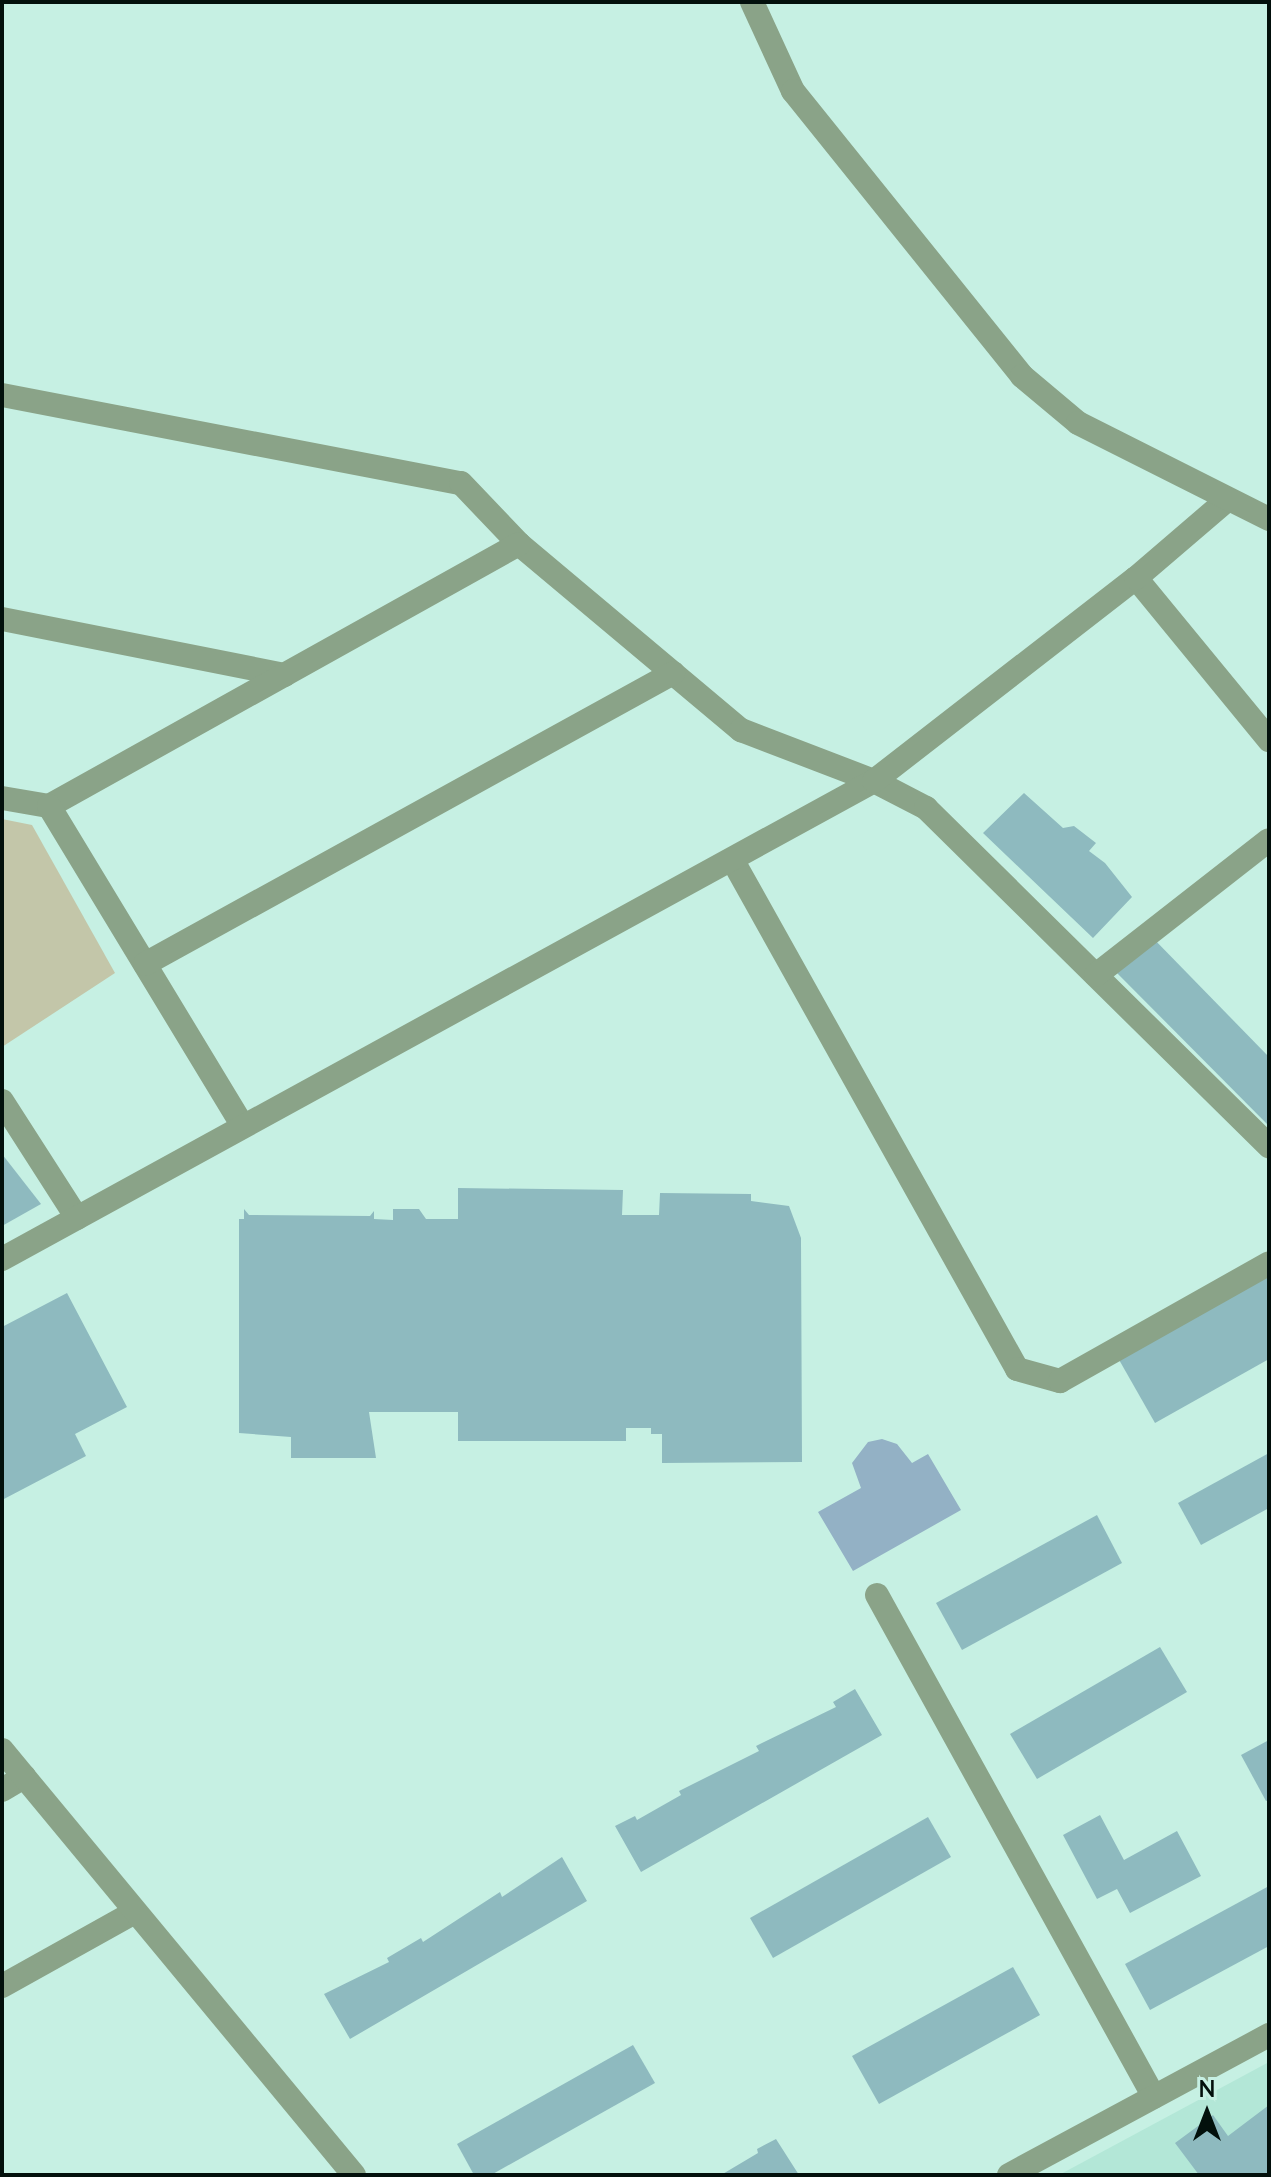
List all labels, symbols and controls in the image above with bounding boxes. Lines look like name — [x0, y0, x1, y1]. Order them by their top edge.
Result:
north arrow — [1167, 2073, 1247, 2153]
text: N — [1199, 2075, 1215, 2102]

